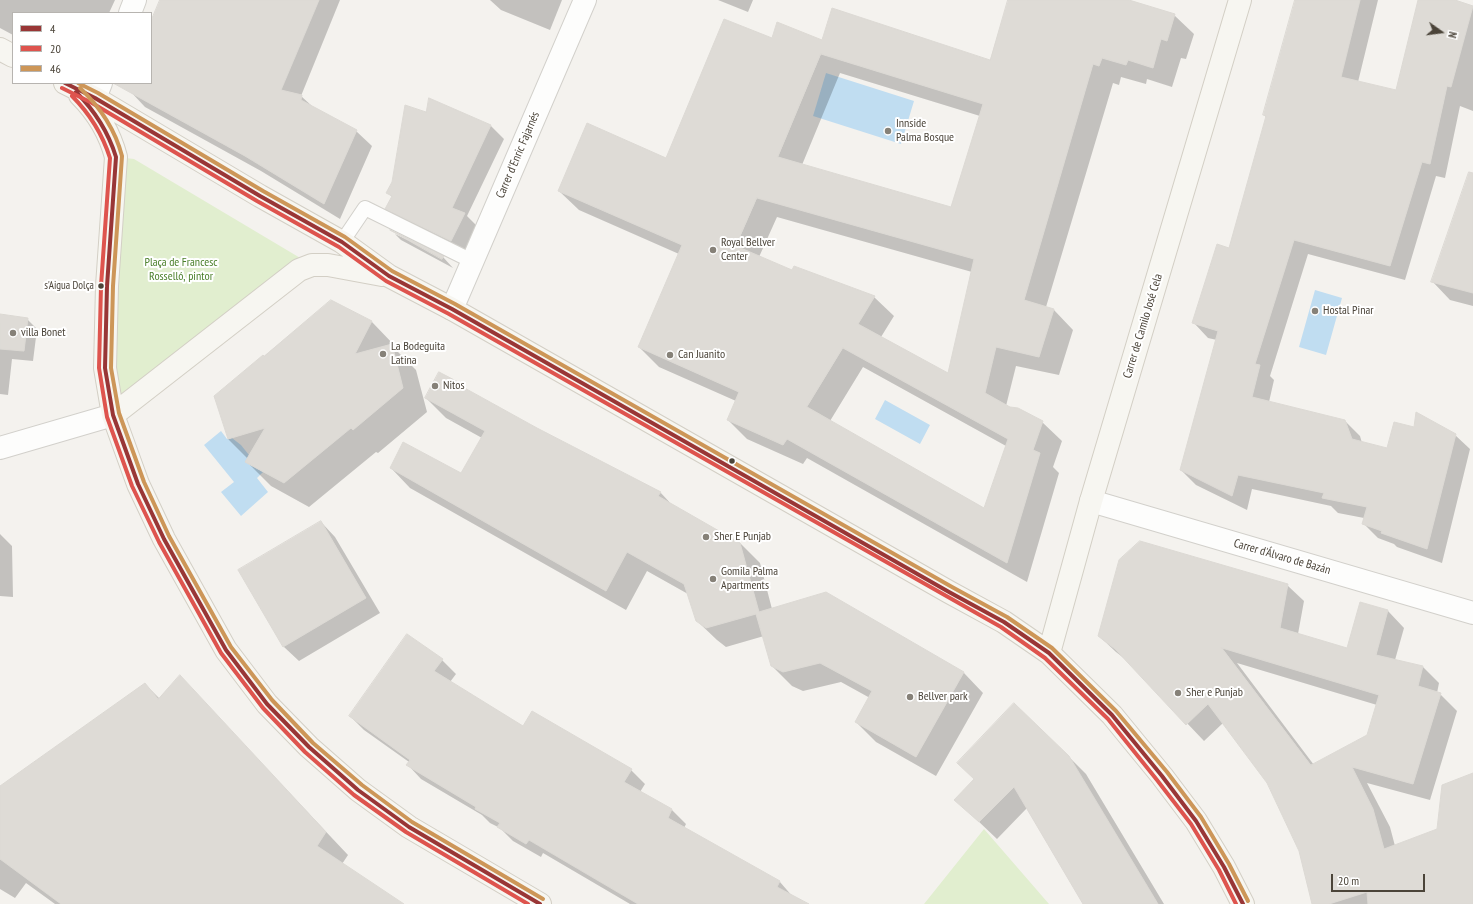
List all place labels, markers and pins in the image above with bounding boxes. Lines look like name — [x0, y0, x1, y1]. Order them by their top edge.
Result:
place label: Innside Palma Bosque — [896, 117, 954, 145]
marker: Innside Palma Bosque — [883, 126, 893, 136]
place label: Royal Bellver Center — [721, 236, 775, 264]
marker: Royal Bellver Center — [708, 245, 718, 255]
place label: s'Aigua Dolça — [44, 279, 94, 293]
marker: s'Aigua Dolça — [96, 281, 106, 291]
place label: Hostal Pinar — [1323, 304, 1373, 318]
marker: Hostal Pinar — [1310, 306, 1320, 316]
place label: villa Bonet — [21, 326, 66, 340]
marker: villa Bonet — [8, 328, 18, 338]
place label: La Bodeguita Latina — [391, 340, 445, 368]
place label: Can Juanito — [678, 348, 725, 362]
marker: La Bodeguita Latina — [378, 349, 388, 359]
marker: Can Juanito — [665, 350, 675, 360]
place label: Nitos — [443, 379, 465, 393]
marker: Nitos — [430, 381, 440, 391]
unlabelled marker — [727, 456, 737, 466]
place label: Sher E Punjab — [714, 530, 771, 544]
marker: Sher E Punjab — [701, 532, 711, 542]
place label: Gomila Palma Apartments — [721, 565, 778, 593]
marker: Gomila Palma Apartments — [708, 574, 718, 584]
place label: Sher e Punjab — [1186, 686, 1243, 700]
marker: Sher e Punjab — [1173, 688, 1183, 698]
place label: Bellver park — [918, 690, 968, 704]
marker: Bellver park — [905, 692, 915, 702]

